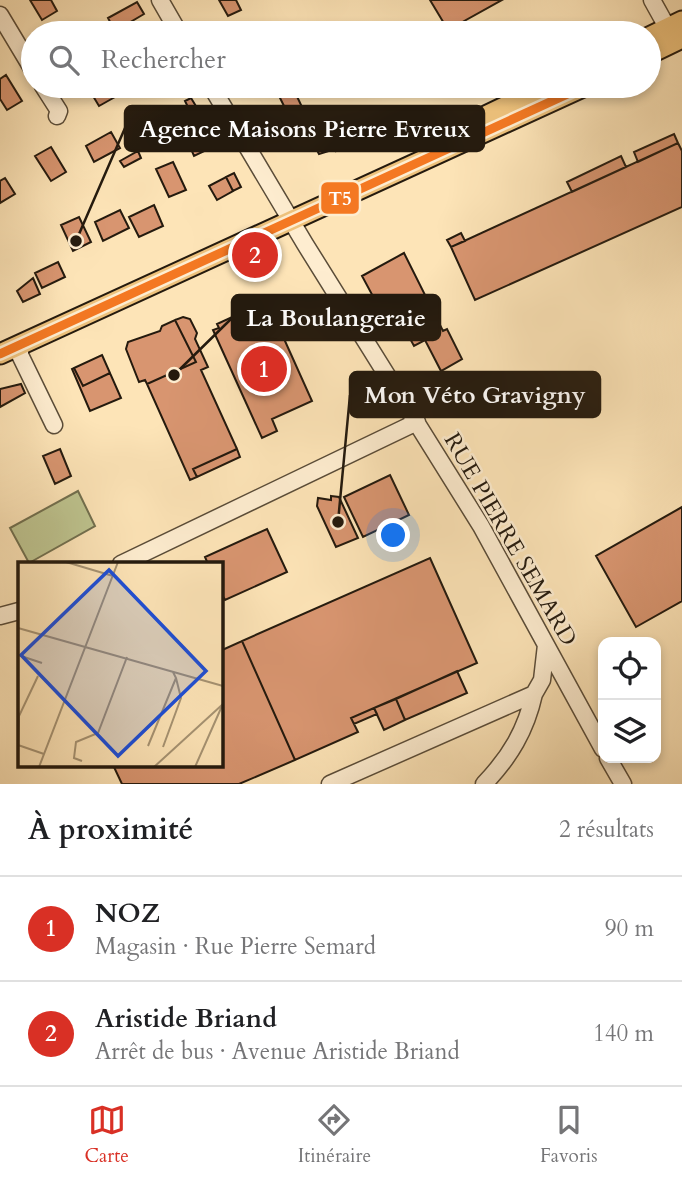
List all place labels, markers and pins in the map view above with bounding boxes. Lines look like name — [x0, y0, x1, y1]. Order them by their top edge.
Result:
callout: Agence Maisons Pierre Evreux — [125, 106, 484, 151]
pin: 2 — [232, 229, 278, 281]
callout: La Boulangeraie — [232, 295, 440, 340]
pin: 1 — [241, 343, 287, 395]
callout: Mon Véto Gravigny — [350, 372, 600, 417]

